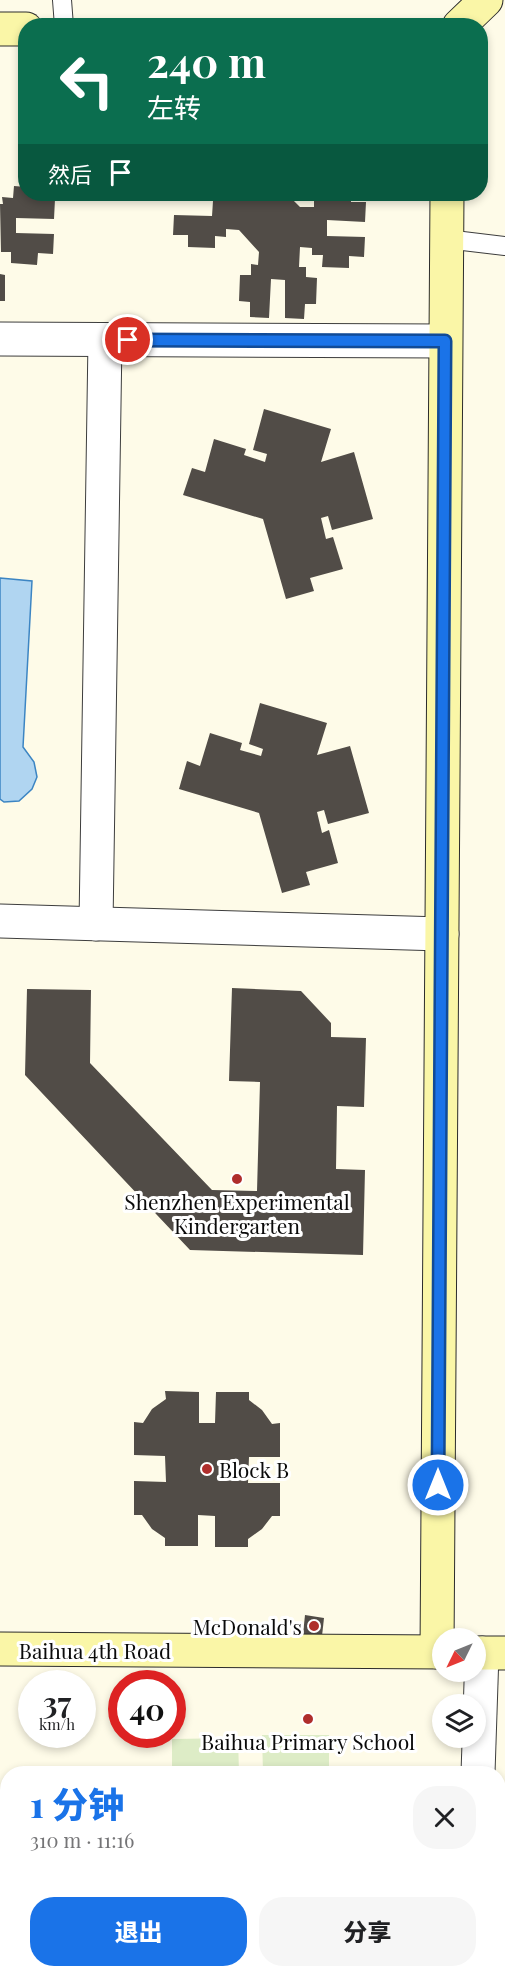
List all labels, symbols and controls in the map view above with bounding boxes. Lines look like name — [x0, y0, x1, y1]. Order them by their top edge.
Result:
text: 240 m — [147, 33, 266, 89]
icon: left — [48, 42, 126, 120]
text: 左转 — [147, 89, 201, 125]
icon: arrive — [104, 156, 137, 189]
text: 然后 — [48, 159, 92, 189]
pin — [102, 314, 153, 365]
icon: arrive — [111, 323, 144, 356]
marker: Shenzhen Experimental Kindergarten — [230, 1172, 244, 1186]
place label: Shenzhen Experimental Kindergarten — [124, 1187, 350, 1239]
position arrow — [406, 1453, 470, 1517]
place label: Block B — [219, 1455, 289, 1483]
marker: Block B — [200, 1462, 214, 1476]
place label: McDonald's — [193, 1612, 302, 1640]
marker: McDonald's — [307, 1619, 321, 1633]
north arrow — [432, 1628, 486, 1682]
map controls — [432, 1628, 486, 1748]
street label: Baihua 4th Road — [19, 1636, 171, 1664]
speed limit sign: 40 — [108, 1670, 186, 1748]
text: 37 — [43, 1682, 71, 1722]
button: layers — [432, 1694, 486, 1748]
marker: Baihua Primary School — [301, 1712, 315, 1726]
text: km/h — [39, 1714, 75, 1734]
place label: Baihua Primary School — [201, 1727, 415, 1755]
text: 1 分钟 — [30, 1779, 124, 1827]
button: close — [413, 1786, 476, 1849]
text: 310 m · 11:16 — [30, 1826, 134, 1853]
button: 退出 — [30, 1897, 247, 1966]
button: 分享 — [259, 1897, 476, 1966]

